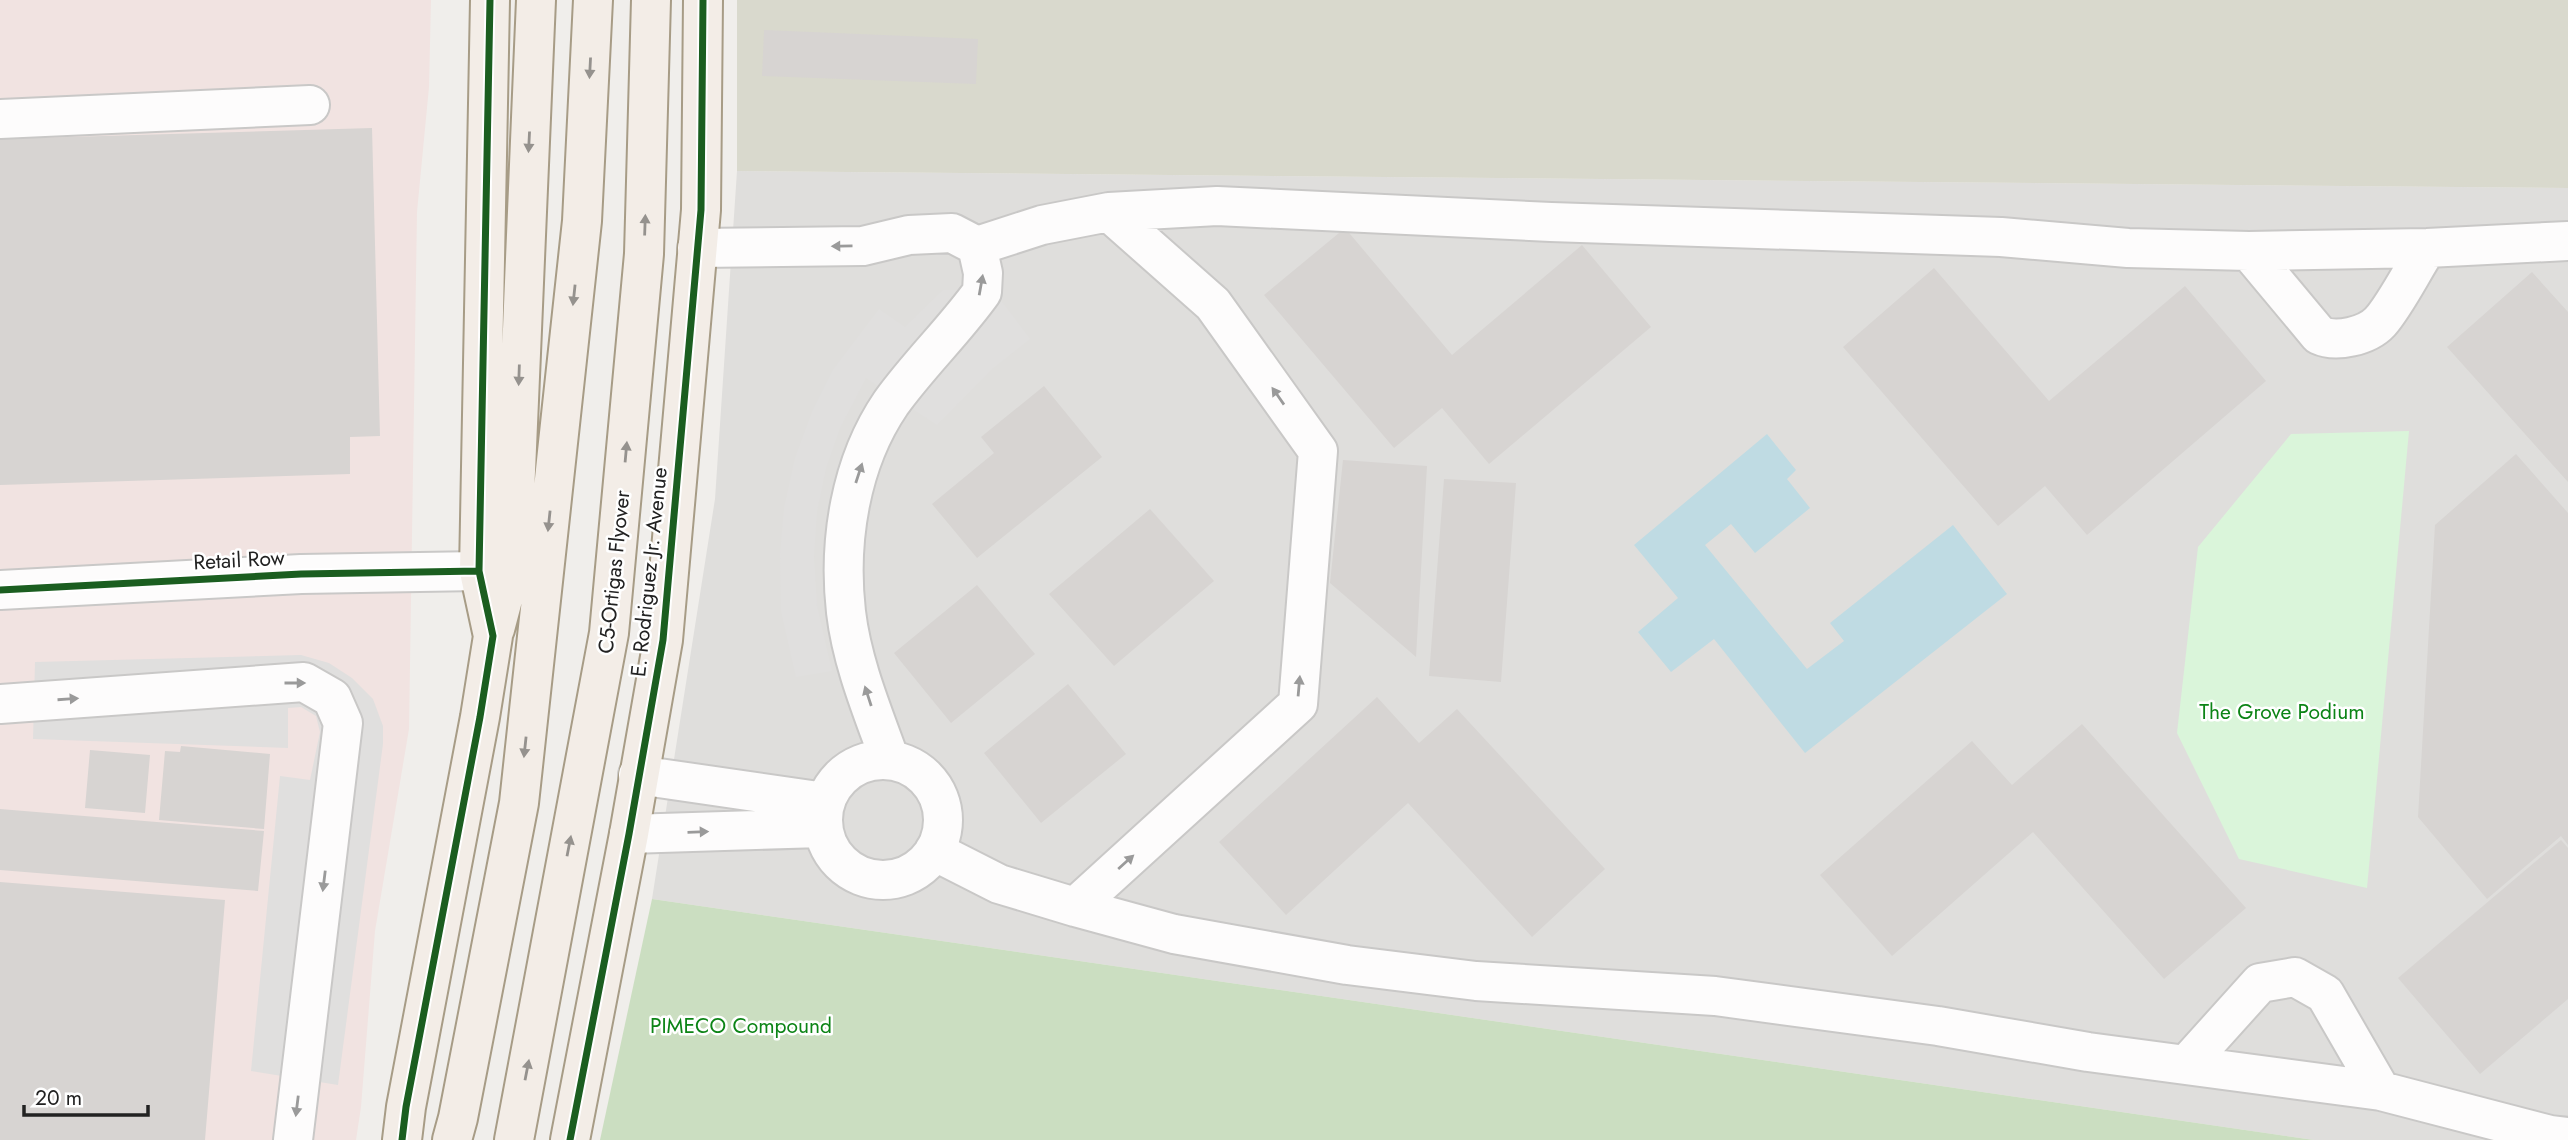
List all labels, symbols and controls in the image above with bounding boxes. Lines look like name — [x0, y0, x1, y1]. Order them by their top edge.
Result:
one-way arrow — [584, 57, 595, 79]
one-way arrow — [523, 131, 534, 153]
one-way arrow — [640, 214, 651, 236]
one-way arrow — [831, 241, 853, 252]
one-way arrow — [976, 274, 987, 296]
one-way arrow — [568, 284, 579, 306]
one-way arrow — [514, 364, 525, 386]
one-way arrow — [1271, 387, 1285, 405]
one-way arrow — [621, 441, 632, 463]
one-way arrow — [854, 462, 864, 483]
street label: E. Rodriguez Jr. Avenue — [623, 466, 675, 678]
street label: C5-Ortigas Flyover — [591, 488, 638, 655]
one-way arrow — [544, 510, 555, 532]
street label: Retail Row — [193, 543, 286, 577]
one-way arrow — [1294, 674, 1305, 696]
one-way arrow — [284, 677, 306, 689]
one-way arrow — [862, 685, 872, 706]
one-way arrow — [57, 693, 79, 704]
park label: The Grove Podium — [2199, 697, 2365, 727]
one-way arrow — [519, 737, 530, 759]
one-way arrow — [687, 826, 709, 837]
one-way arrow — [564, 835, 575, 857]
one-way arrow — [1117, 854, 1134, 870]
one-way arrow — [319, 870, 330, 892]
park label: PIMECO Compound — [650, 1011, 832, 1041]
one-way arrow — [522, 1059, 533, 1081]
scale bar — [24, 1074, 149, 1118]
text: 20 m — [35, 1083, 82, 1113]
one-way arrow — [292, 1096, 303, 1118]

